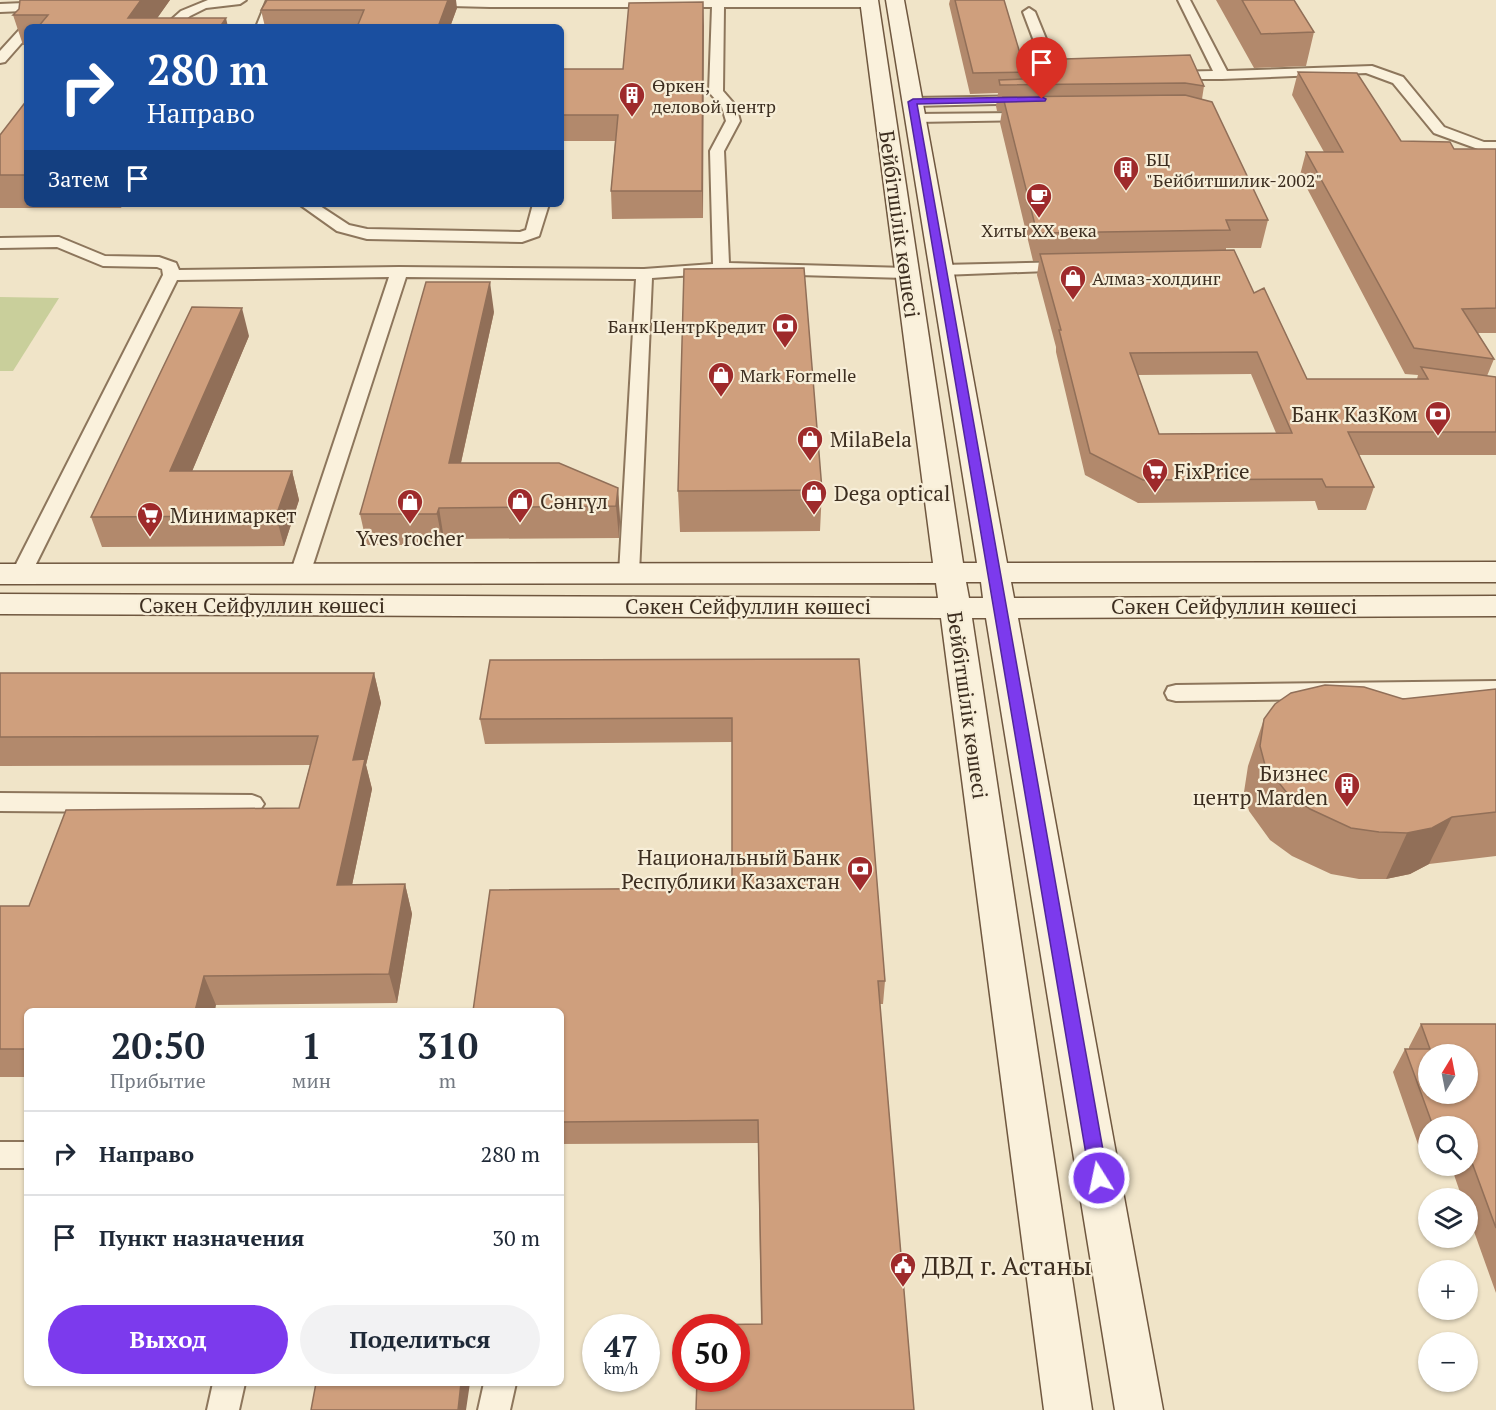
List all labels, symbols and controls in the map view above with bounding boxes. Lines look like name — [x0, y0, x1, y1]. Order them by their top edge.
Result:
pin — [1016, 37, 1067, 99]
text: 280 m — [147, 41, 268, 97]
icon: arrive — [1025, 46, 1058, 79]
icon: right — [48, 48, 126, 126]
place label: Өркен, деловой центр — [652, 73, 776, 118]
building icon: Өркен, деловой центр — [617, 80, 647, 118]
text: Направо — [147, 95, 255, 131]
street label: Бейбітшілік көшесі — [873, 128, 927, 320]
place label: БЦ "Бейбитшилик-2002" — [1146, 147, 1322, 192]
building icon: БЦ "Бейбитшилик-2002" — [1111, 154, 1141, 192]
icon: arrive — [121, 162, 154, 195]
text: Затем — [48, 164, 109, 193]
cafe icon: Хиты ХХ века — [1024, 181, 1054, 219]
place label: Хиты ХХ века — [981, 218, 1097, 242]
shop icon: Алмаз-холдинг — [1058, 263, 1088, 301]
place label: Алмаз-холдинг — [1092, 266, 1221, 290]
bank icon: Банк ЦентрКредит — [770, 311, 800, 349]
place label: Банк ЦентрКредит — [608, 314, 766, 338]
shop icon: Mark Formelle — [706, 360, 736, 398]
place label: Mark Formelle — [740, 363, 856, 387]
bank icon: Банк КазКом — [1423, 399, 1453, 437]
place label: Банк КазКом — [1292, 400, 1418, 428]
shop icon: MilaBela — [795, 424, 825, 462]
place label: MilaBela — [830, 425, 912, 453]
supermarket icon: FixPrice — [1140, 456, 1170, 494]
place label: FixPrice — [1174, 457, 1250, 485]
shop icon: Dega optical — [799, 478, 829, 516]
place label: Dega optical — [834, 479, 950, 507]
shop icon: Сәнгүл — [505, 486, 535, 524]
shop icon: Yves rocher — [395, 487, 425, 525]
place label: Сәнгүл — [540, 487, 608, 515]
supermarket icon: Минимаркет — [135, 500, 165, 538]
place label: Минимаркет — [170, 501, 297, 529]
place label: Yves rocher — [356, 524, 464, 552]
street label: Сәкен Сейфуллин көшесі — [139, 591, 385, 619]
street label: Сәкен Сейфуллин көшесі — [625, 592, 871, 620]
street label: Сәкен Сейфуллин көшесі — [1111, 592, 1357, 620]
street label: Бейбітшілік көшесі — [941, 609, 995, 801]
place label: Бизнес центр Marden — [1193, 759, 1329, 811]
building icon: Бизнес центр Marden — [1332, 770, 1362, 808]
place label: Национальный Банк Республики Казахстан — [621, 843, 841, 895]
bank icon: Национальный Банк Республики Казахстан — [845, 854, 875, 892]
text: 20:50 — [111, 1022, 205, 1069]
text: 1 — [301, 1022, 322, 1069]
text: 310 — [417, 1022, 478, 1069]
north arrow — [1418, 1044, 1478, 1104]
map controls — [1418, 1044, 1478, 1392]
text: Прибытие — [110, 1067, 206, 1094]
text: мин — [292, 1067, 331, 1094]
text: m — [439, 1067, 456, 1094]
button: search — [1418, 1116, 1478, 1176]
icon: right — [48, 1137, 81, 1170]
text: Направо — [99, 1139, 194, 1168]
text: 280 m — [480, 1139, 540, 1168]
position arrow — [1067, 1146, 1131, 1210]
button: layers — [1418, 1188, 1478, 1248]
icon: arrive — [48, 1221, 81, 1254]
text: Пункт назначения — [99, 1223, 304, 1252]
text: 30 m — [492, 1223, 540, 1252]
place label: ДВД г. Астаны — [922, 1248, 1092, 1282]
public building icon: ДВД г. Астаны — [888, 1250, 918, 1288]
button: + — [1418, 1260, 1478, 1320]
button: Выход — [48, 1305, 288, 1374]
button: Поделиться — [300, 1305, 540, 1374]
speed limit sign: 50 — [672, 1314, 750, 1392]
text: 47 — [604, 1326, 638, 1366]
button: − — [1418, 1332, 1478, 1392]
text: km/h — [604, 1358, 638, 1378]

